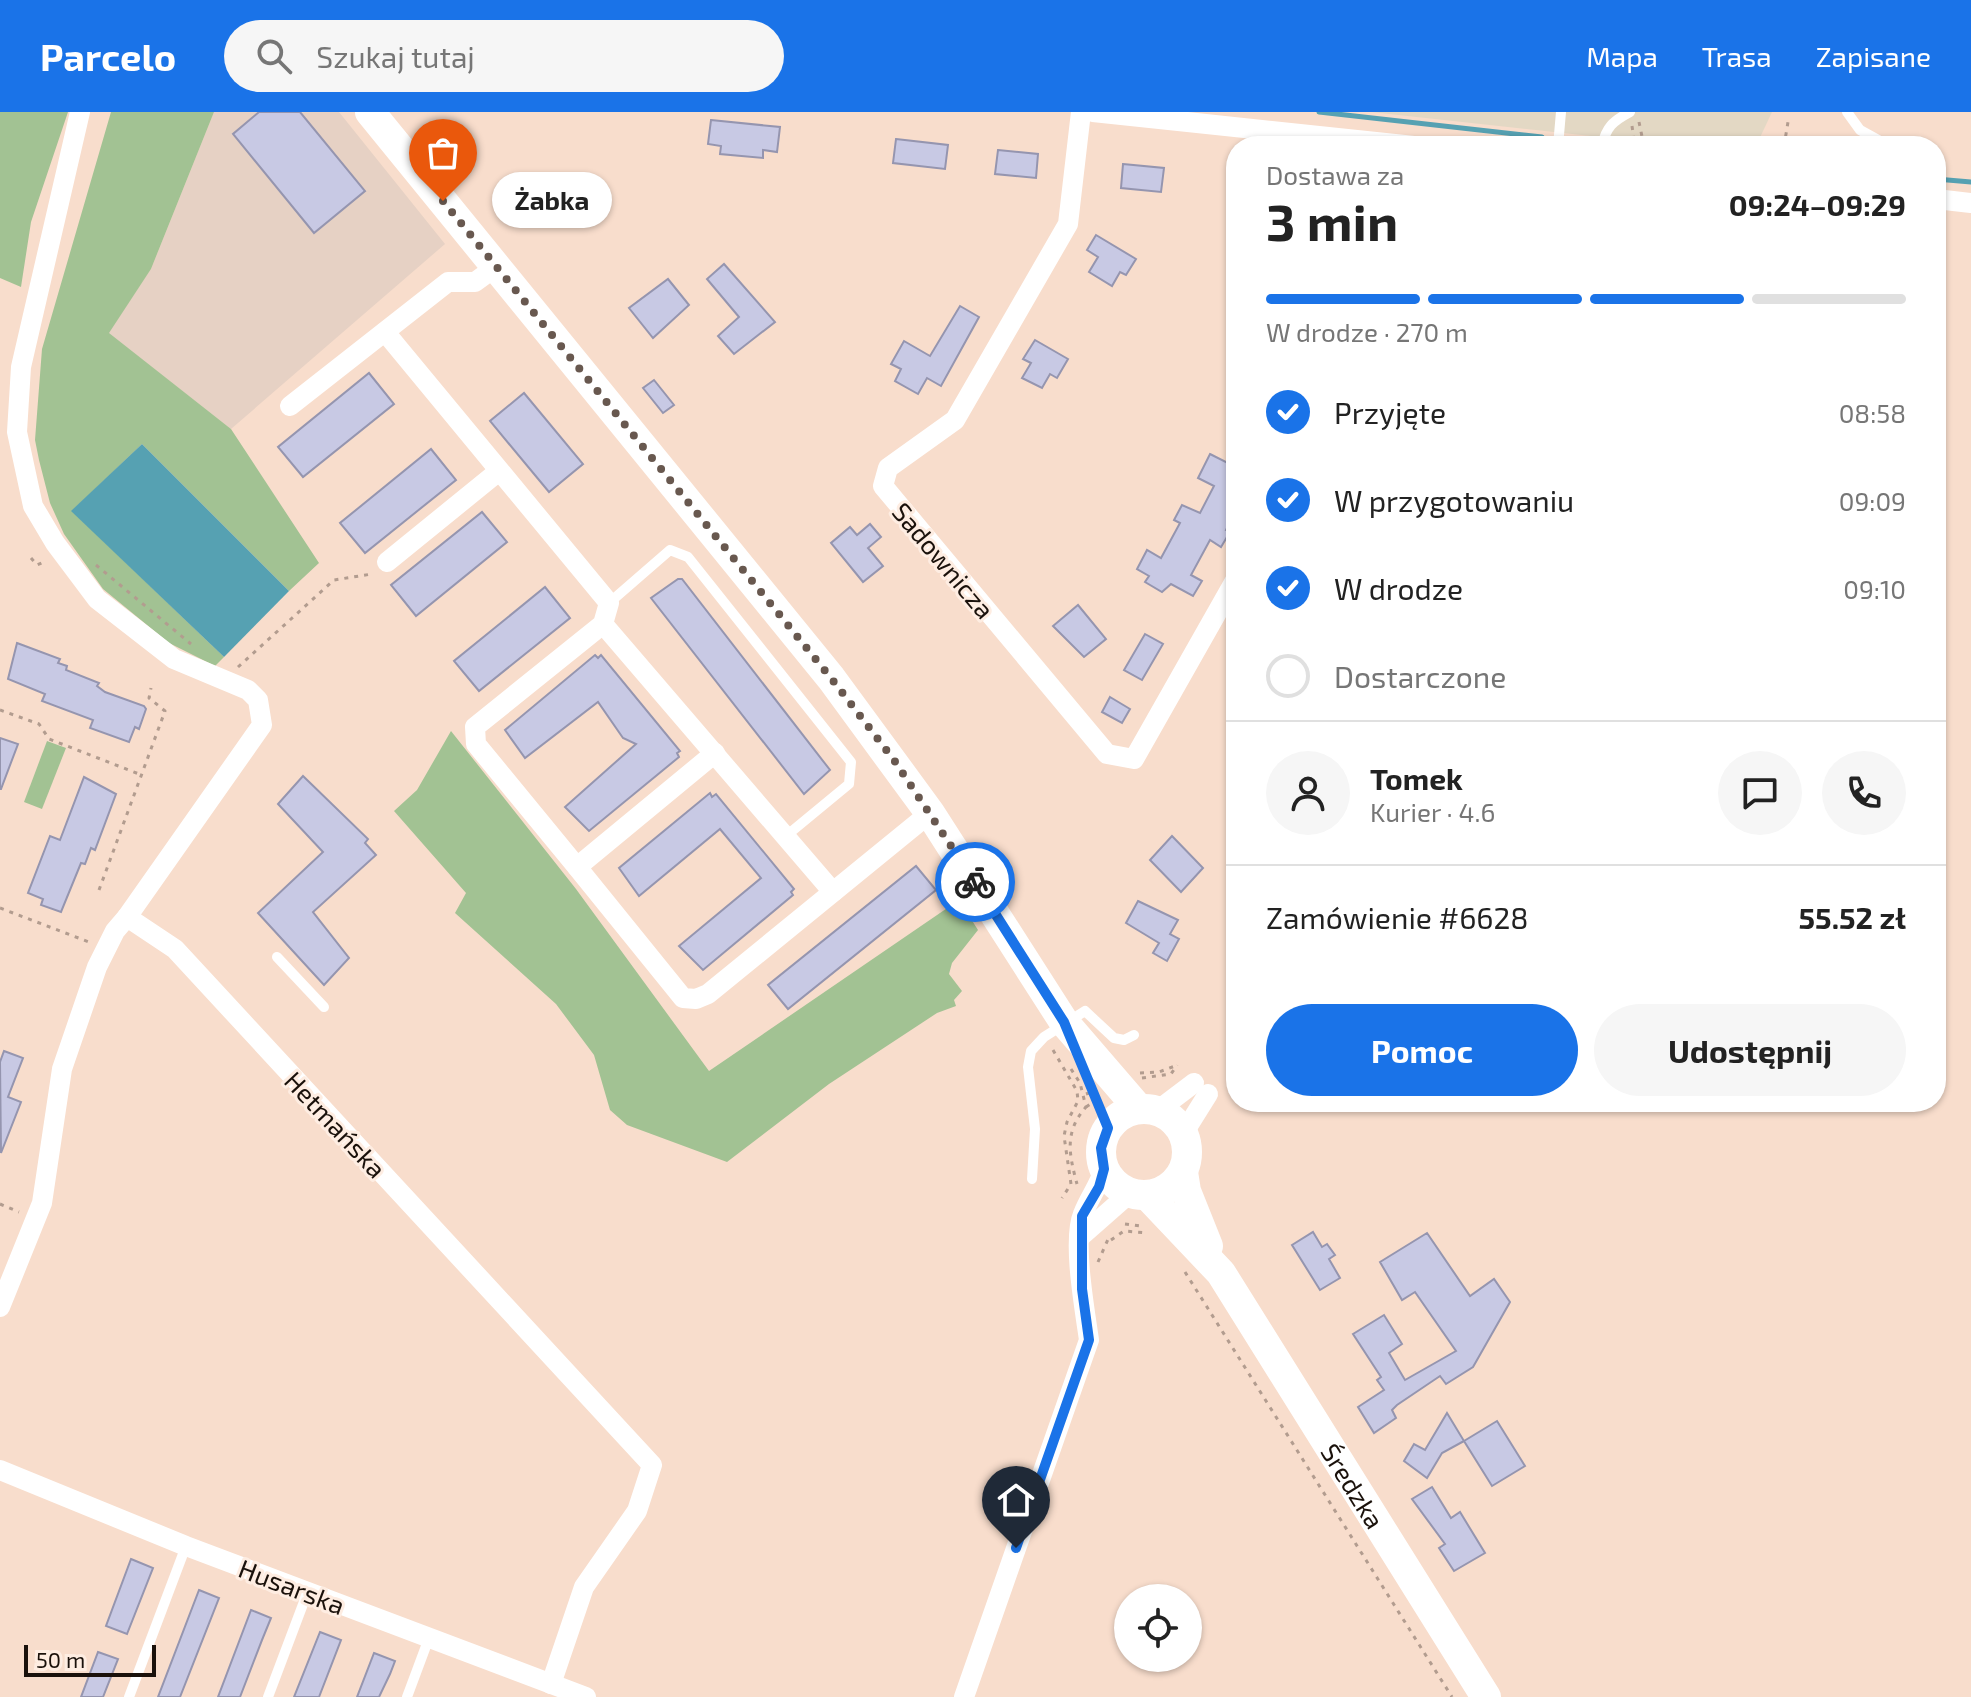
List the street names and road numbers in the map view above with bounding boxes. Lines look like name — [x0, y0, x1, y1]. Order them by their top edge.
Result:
street label: Sadownicza — [887, 496, 1001, 624]
street label: Hetmańska — [279, 1064, 393, 1184]
street label: Średzka — [1316, 1437, 1392, 1534]
street label: Husarska — [235, 1552, 349, 1620]

